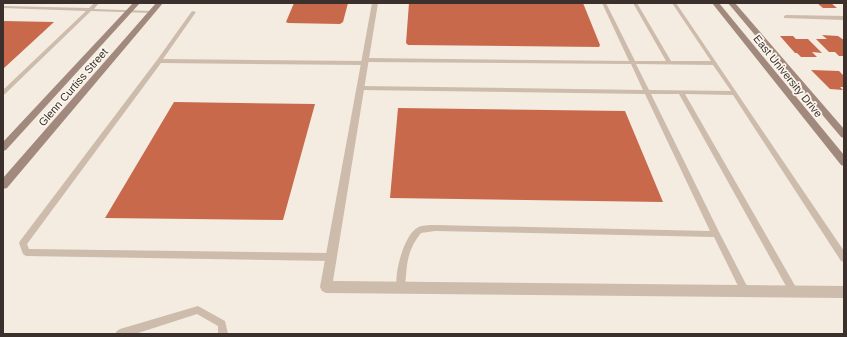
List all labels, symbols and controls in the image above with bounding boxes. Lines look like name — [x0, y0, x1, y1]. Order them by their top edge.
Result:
street label: East University Drive — [751, 33, 825, 119]
street label: Glenn Curtiss Street — [36, 46, 110, 128]

